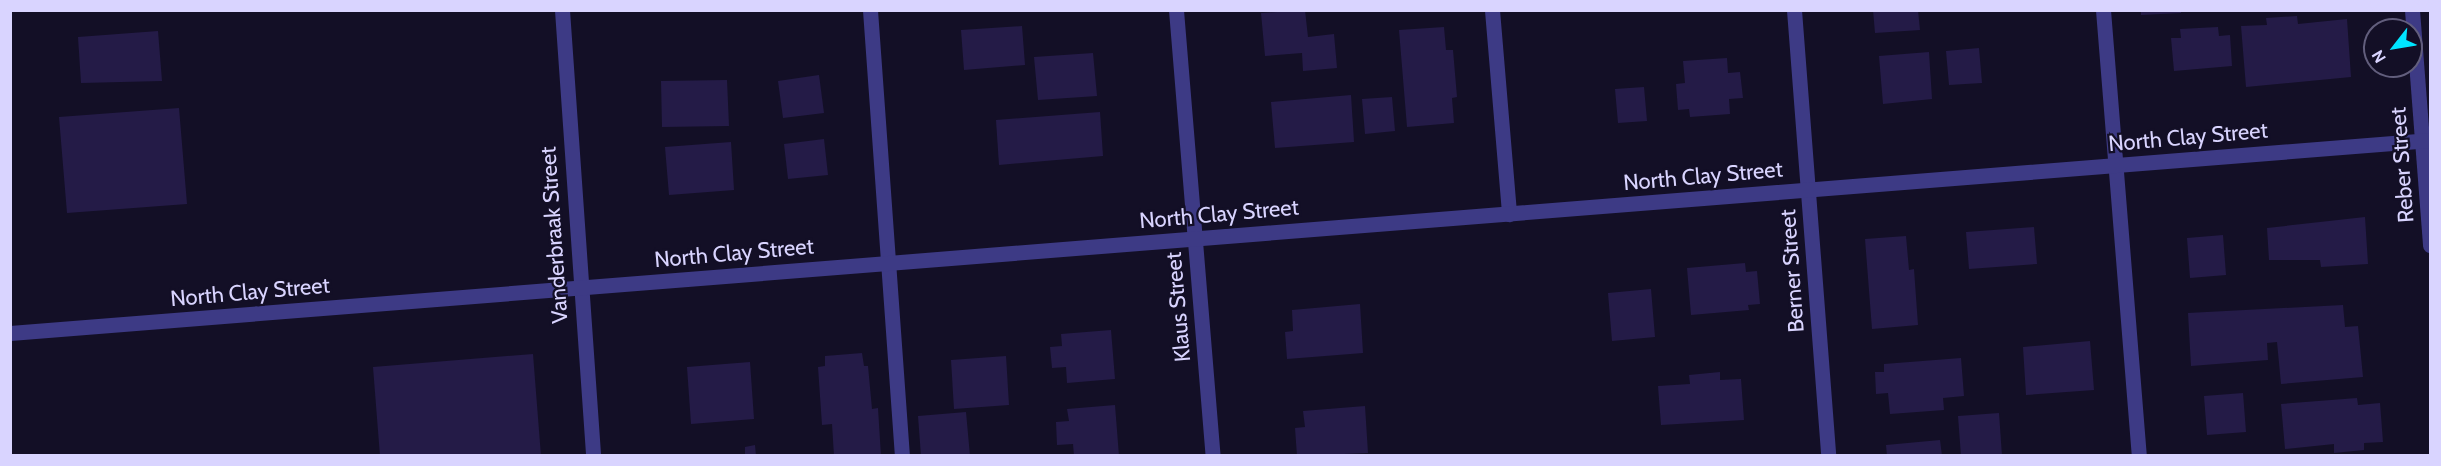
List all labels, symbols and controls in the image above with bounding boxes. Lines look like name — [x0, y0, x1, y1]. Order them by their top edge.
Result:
north arrow — [2363, 18, 2423, 78]
text: N — [2368, 47, 2390, 66]
street label: Reber Street — [2385, 106, 2419, 224]
street label: North Clay Street — [2107, 117, 2269, 157]
street label: Vanderbraak Street — [535, 146, 573, 324]
street label: North Clay Street — [1622, 156, 1784, 196]
street label: North Clay Street — [1138, 194, 1300, 234]
street label: Berner Street — [1775, 209, 1809, 333]
street label: North Clay Street — [653, 233, 815, 273]
street label: Klaus Street — [1160, 251, 1196, 363]
street label: North Clay Street — [169, 272, 331, 312]

